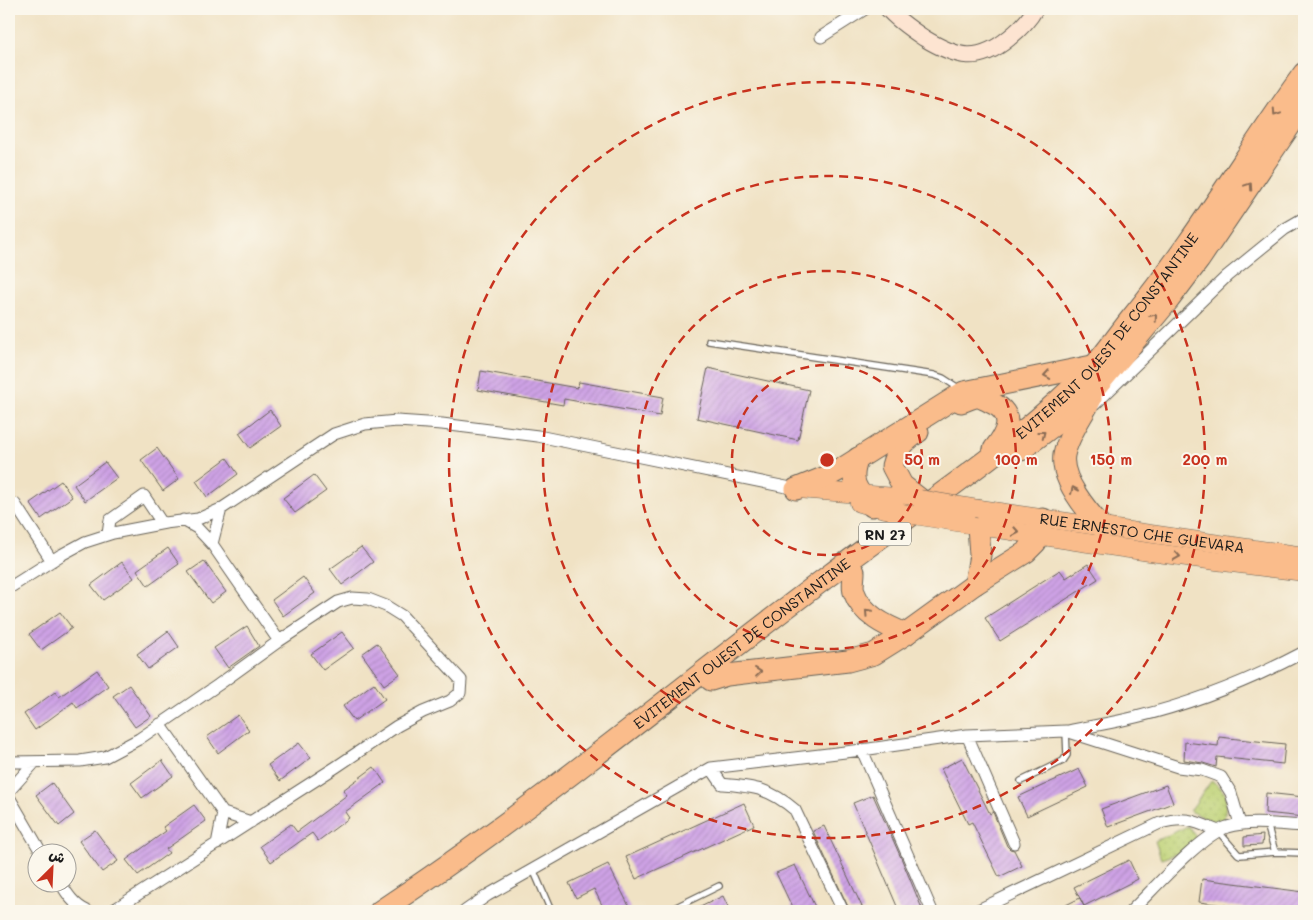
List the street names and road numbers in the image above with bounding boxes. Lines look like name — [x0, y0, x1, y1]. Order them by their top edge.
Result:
street label: EVITEMENT OUEST DE CONSTANTINE — [1011, 228, 1203, 443]
street label: RUE ERNESTO CHE GUEVARA — [1038, 508, 1246, 557]
road number: RN 27 — [859, 522, 911, 546]
street label: EVITEMENT OUEST DE CONSTANTINE — [629, 553, 854, 733]

